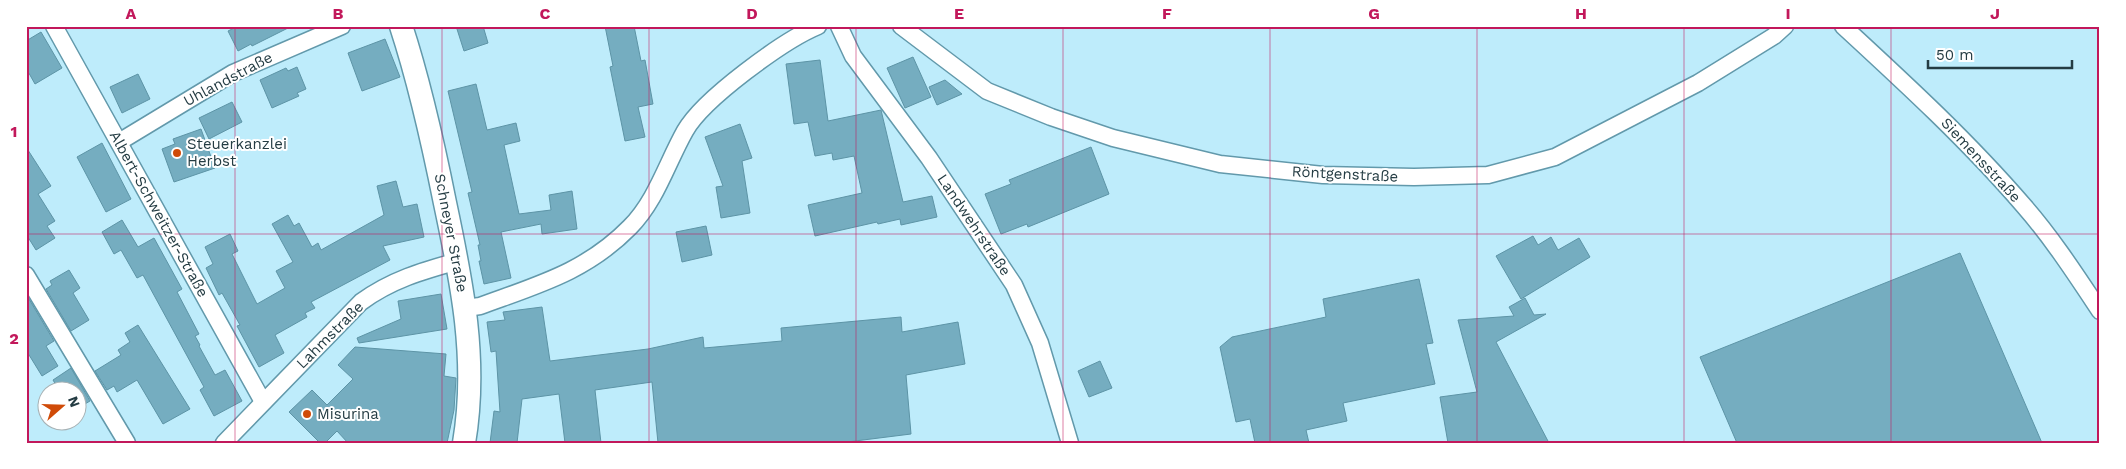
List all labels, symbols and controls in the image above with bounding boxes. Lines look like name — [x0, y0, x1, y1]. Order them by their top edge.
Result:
text: A — [126, 4, 137, 23]
text: B — [333, 4, 344, 23]
text: C — [540, 4, 551, 23]
text: D — [746, 4, 758, 23]
text: E — [954, 4, 964, 23]
text: F — [1162, 4, 1172, 23]
text: G — [1368, 4, 1380, 23]
text: H — [1575, 4, 1587, 23]
text: I — [1785, 4, 1791, 23]
text: J — [1990, 4, 2000, 23]
scale bar — [1928, 38, 2072, 70]
text: 50 m — [1936, 46, 1973, 64]
street label: Uhlandstraße — [180, 48, 276, 110]
street label: Siemensstraße — [1937, 114, 2025, 206]
text: 1 — [11, 122, 17, 141]
street label: Albert-Schweitzer-Straße — [106, 128, 212, 300]
place label: Steuerkanzlei Herbst — [187, 135, 287, 170]
marker: Steuerkanzlei Herbst — [171, 147, 183, 159]
street label: Röntgenstraße — [1291, 162, 1399, 186]
street label: Landwehrstraße — [933, 171, 1015, 279]
street label: Schneyer Straße — [431, 172, 471, 294]
street label: Lahmstraße — [293, 298, 367, 372]
text: 2 — [9, 329, 19, 348]
north arrow — [38, 382, 88, 432]
text: N — [65, 394, 84, 409]
place label: Misurina — [317, 405, 379, 423]
marker: Misurina — [301, 408, 313, 420]

